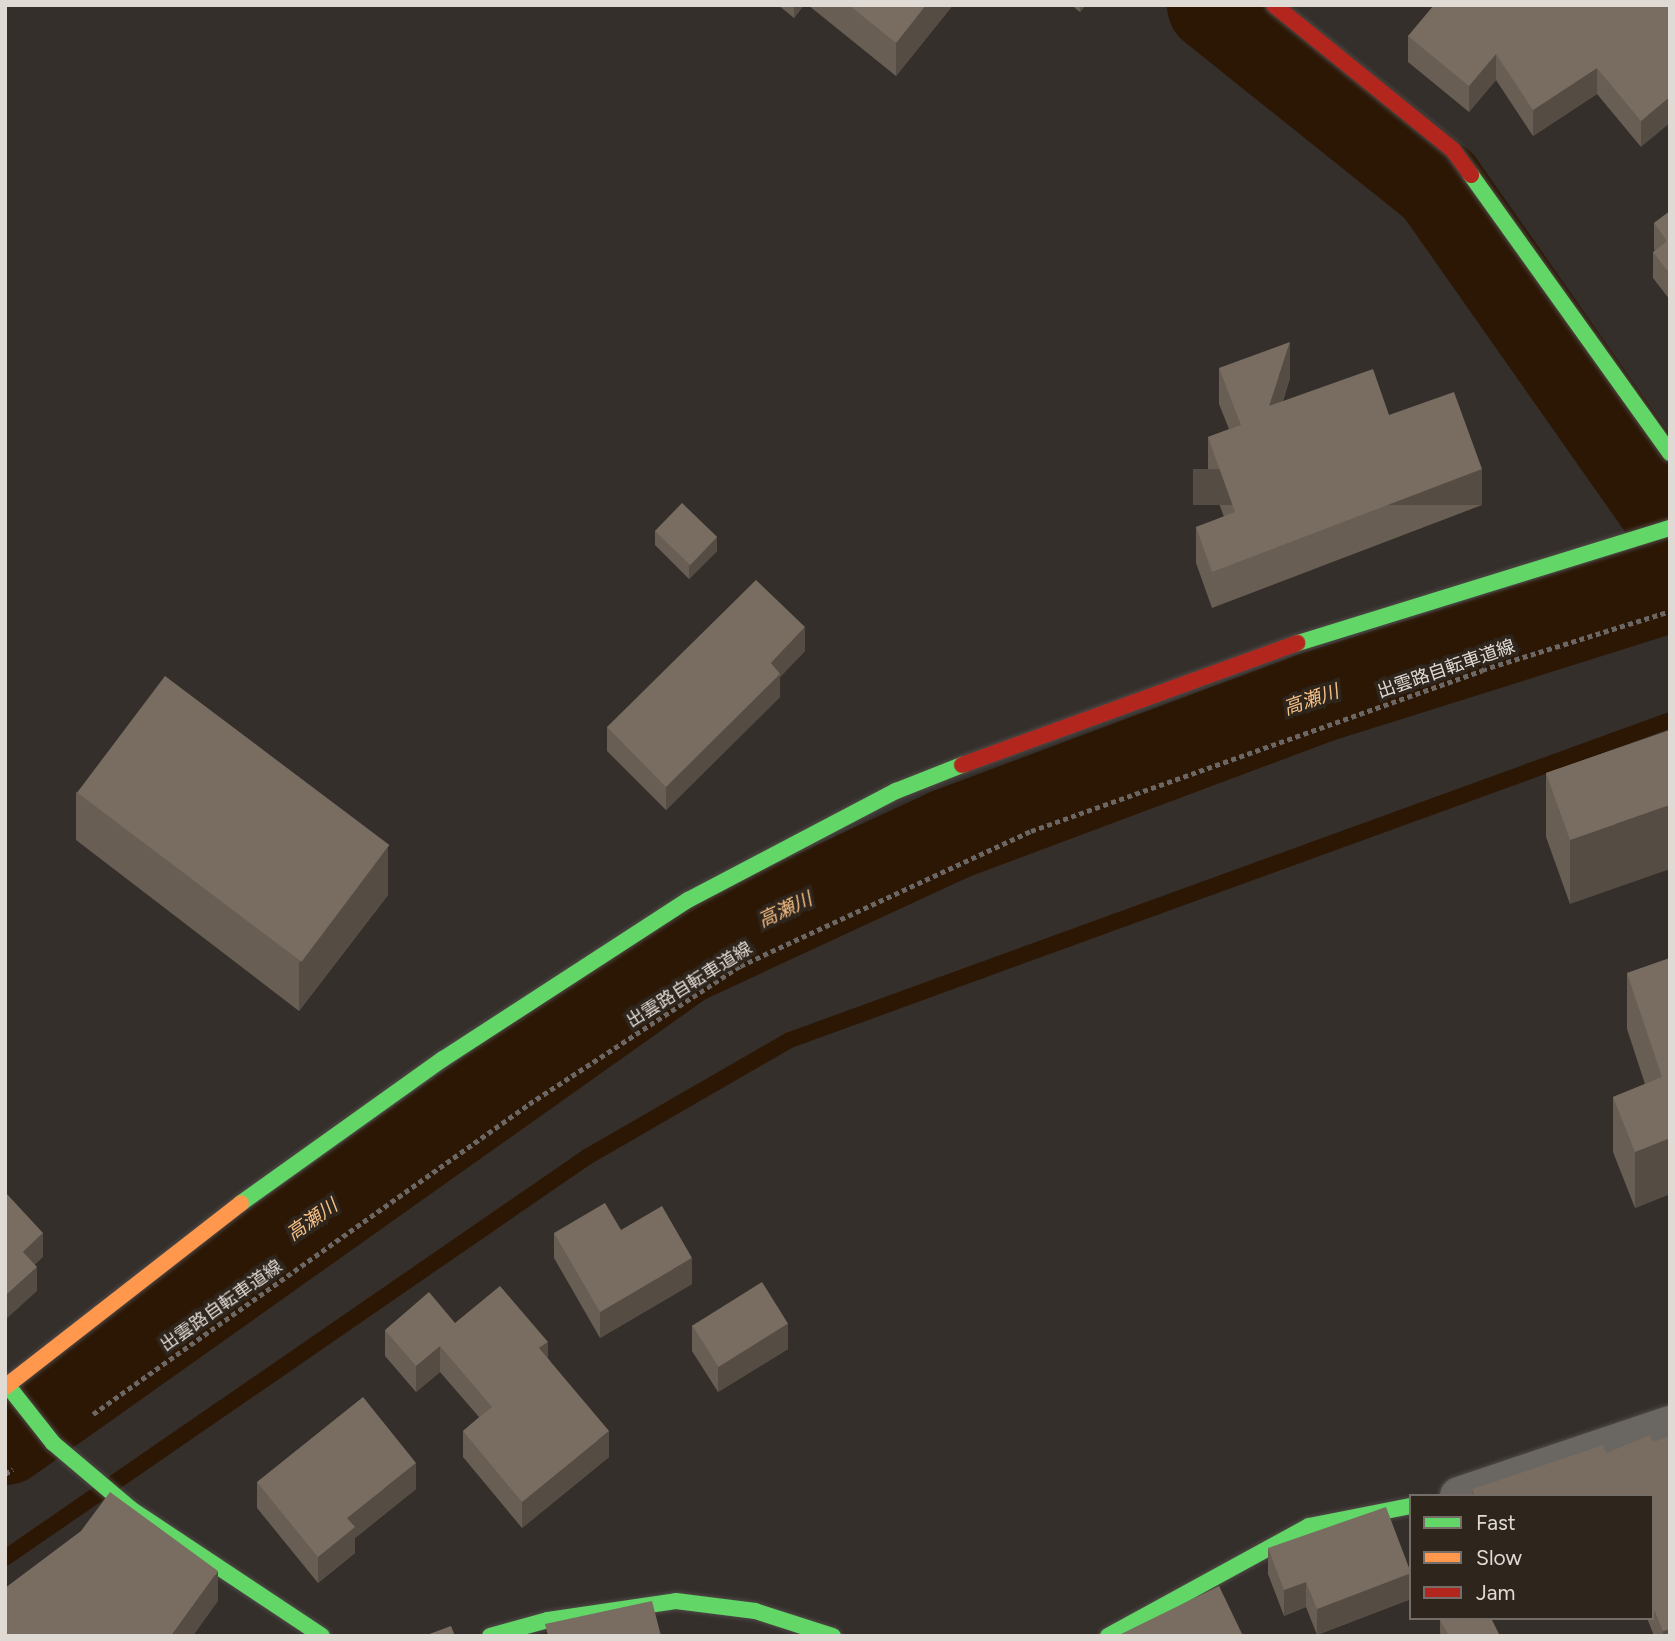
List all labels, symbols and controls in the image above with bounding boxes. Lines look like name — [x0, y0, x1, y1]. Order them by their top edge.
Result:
street label: 出雲路自転車道線 — [1374, 635, 1518, 703]
water label: 高瀬川 — [1280, 680, 1342, 720]
water label: 高瀬川 — [754, 888, 816, 932]
street label: 出雲路自転車道線 — [622, 938, 756, 1032]
water label: 高瀬川 — [282, 1194, 342, 1246]
street label: 出雲路自転車道線 — [156, 1256, 286, 1356]
legend — [1409, 1494, 1654, 1620]
text: Fast — [1476, 1510, 1516, 1535]
text: Slow — [1476, 1545, 1522, 1570]
text: Jam — [1476, 1580, 1515, 1605]

